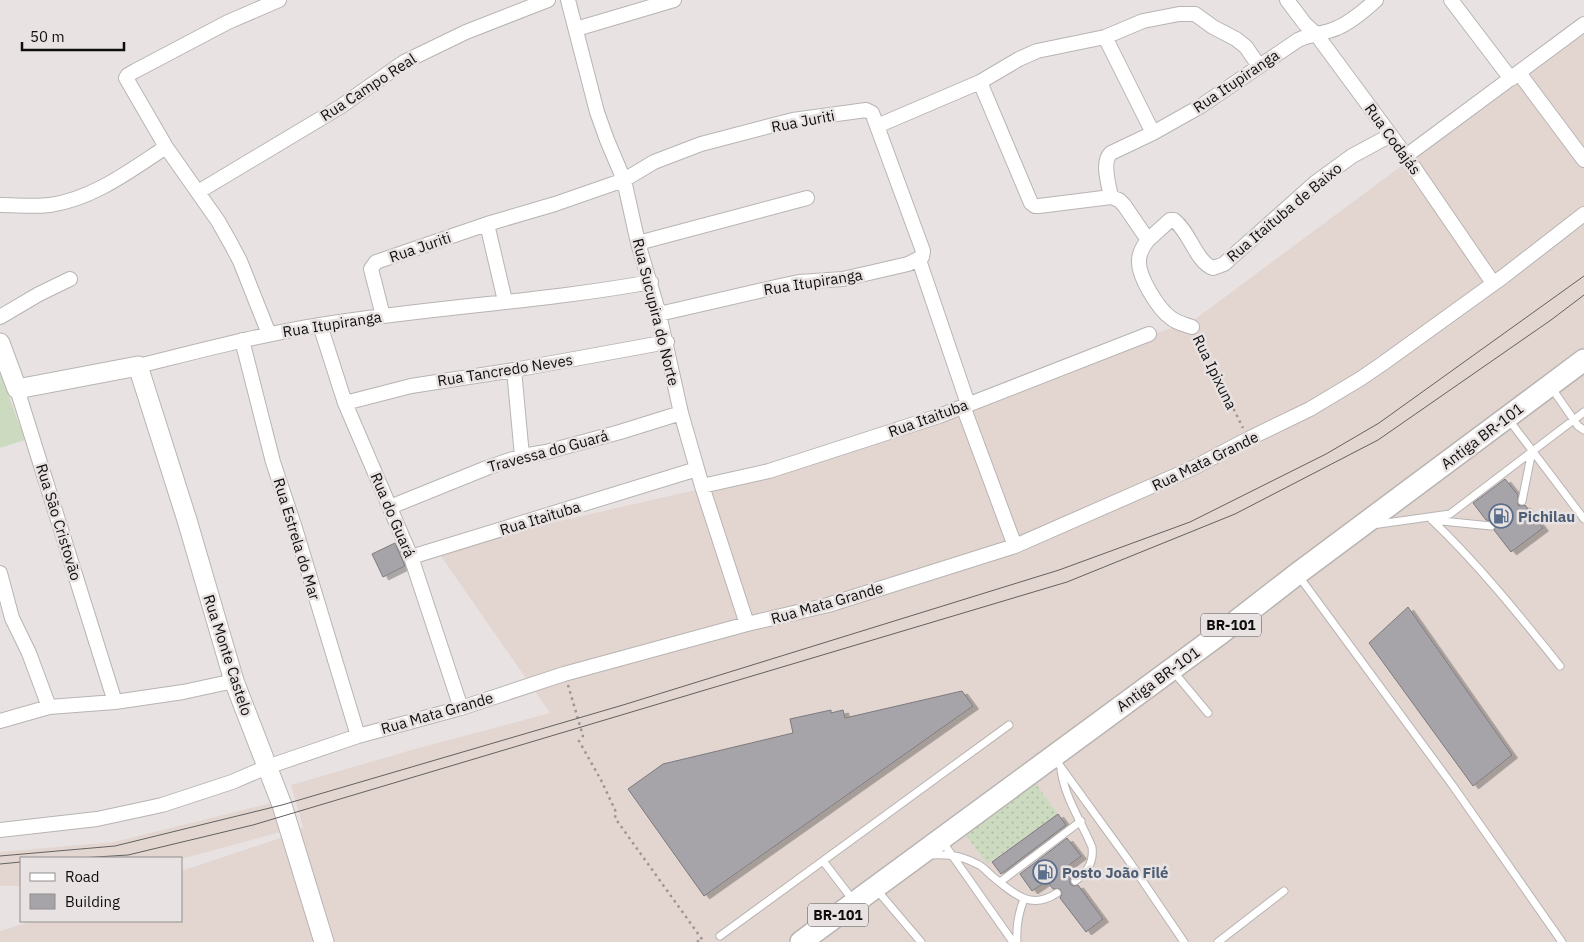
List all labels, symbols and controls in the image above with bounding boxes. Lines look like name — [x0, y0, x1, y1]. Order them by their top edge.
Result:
scale bar — [22, 20, 125, 52]
text: 50 m — [30, 27, 65, 46]
street label: Rua Itupiranga — [1189, 45, 1283, 117]
street label: Rua Campo Real — [317, 49, 419, 125]
street label: Rua Codajás — [1361, 100, 1425, 178]
street label: Rua Juriti — [770, 106, 836, 136]
street label: Rua Itaituba de Baixo — [1223, 158, 1345, 266]
street label: Rua Juriti — [387, 228, 453, 266]
street label: Rua Sucupira do Norte — [629, 236, 683, 388]
street label: Rua Itupiranga — [762, 265, 864, 299]
street label: Rua Itupiranga — [281, 307, 383, 341]
street label: Rua Ipixuna — [1189, 332, 1241, 412]
street label: Rua Tancredo Neves — [436, 350, 574, 390]
street label: Rua Itaituba — [886, 395, 970, 441]
street label: Antiga BR-101 — [1437, 399, 1527, 473]
street label: Travessa do Guará — [486, 426, 610, 476]
street label: Rua Mata Grande — [1149, 427, 1261, 495]
street label: Rua São Cristovão — [32, 461, 86, 583]
street label: Rua do Guará — [367, 470, 419, 560]
street label: Rua Estrela do Mar — [269, 476, 325, 603]
street label: Rua Itaituba — [497, 497, 583, 539]
fuel station icon: Pichilau — [1488, 503, 1514, 529]
place label: Pichilau — [1518, 507, 1575, 526]
street label: Rua Mata Grande — [769, 578, 885, 628]
street label: Rua Monte Castelo — [199, 592, 257, 718]
road number: BR-101 — [1201, 614, 1261, 636]
street label: Antiga BR-101 — [1112, 642, 1204, 716]
street label: Rua Mata Grande — [379, 688, 495, 738]
legend — [20, 857, 182, 922]
fuel station icon: Posto João Filé — [1032, 859, 1058, 885]
place label: Posto João Filé — [1062, 863, 1169, 882]
text: Road — [65, 867, 100, 886]
text: Building — [65, 892, 120, 911]
road number: BR-101 — [808, 904, 868, 926]

